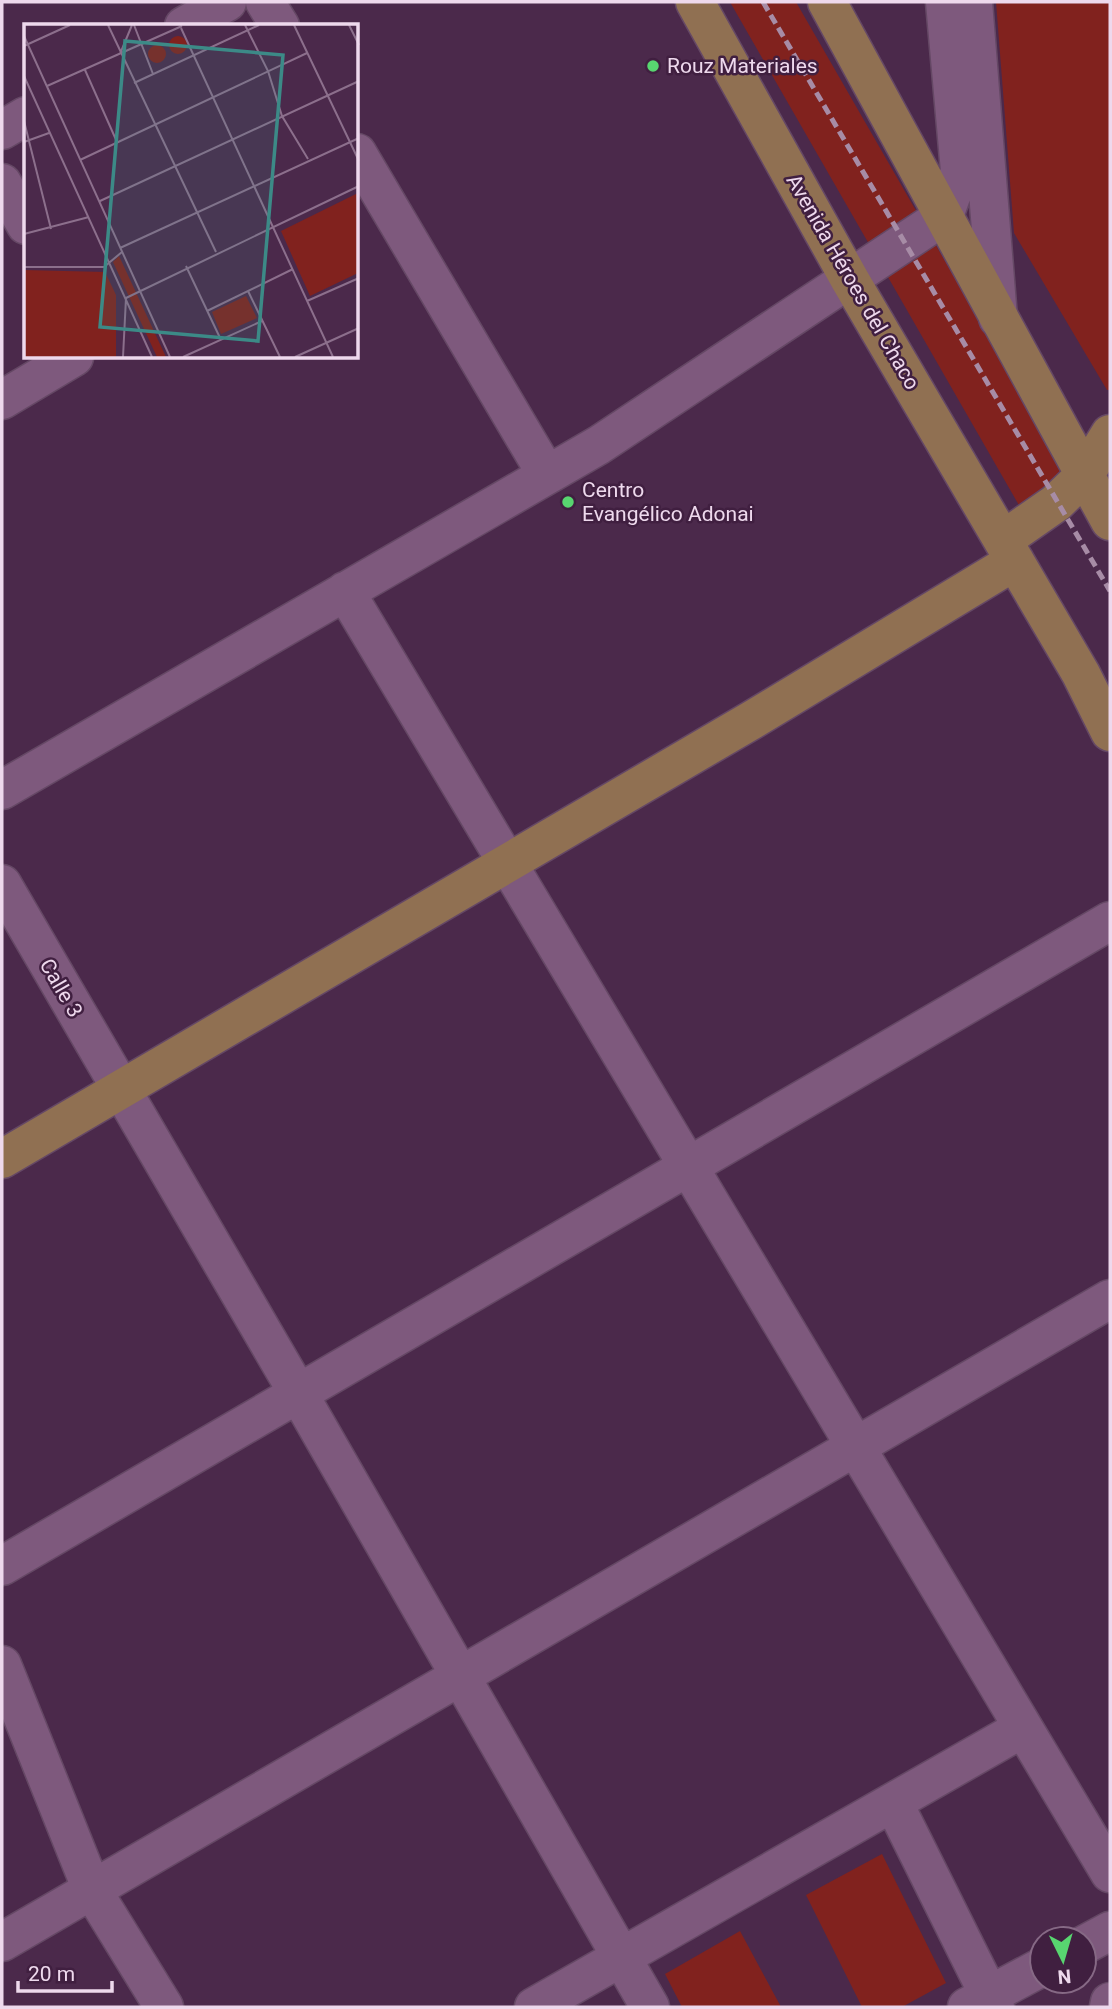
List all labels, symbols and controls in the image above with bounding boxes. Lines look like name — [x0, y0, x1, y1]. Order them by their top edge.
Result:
inset map — [24, 24, 359, 359]
place label: Rouz Materiales — [667, 54, 818, 78]
marker: Rouz Materiales — [645, 58, 661, 74]
street label: Avenida Héroes del Chaco — [781, 170, 925, 394]
place label: Centro Evangélico Adonai — [582, 478, 754, 526]
marker: Centro Evangélico Adonai — [560, 494, 576, 510]
street label: Calle 3 — [35, 955, 87, 1021]
north arrow — [1028, 1925, 1098, 1995]
scale bar — [18, 1950, 112, 1994]
text: 20 m — [28, 1962, 75, 1986]
text: N — [1057, 1964, 1072, 1988]

